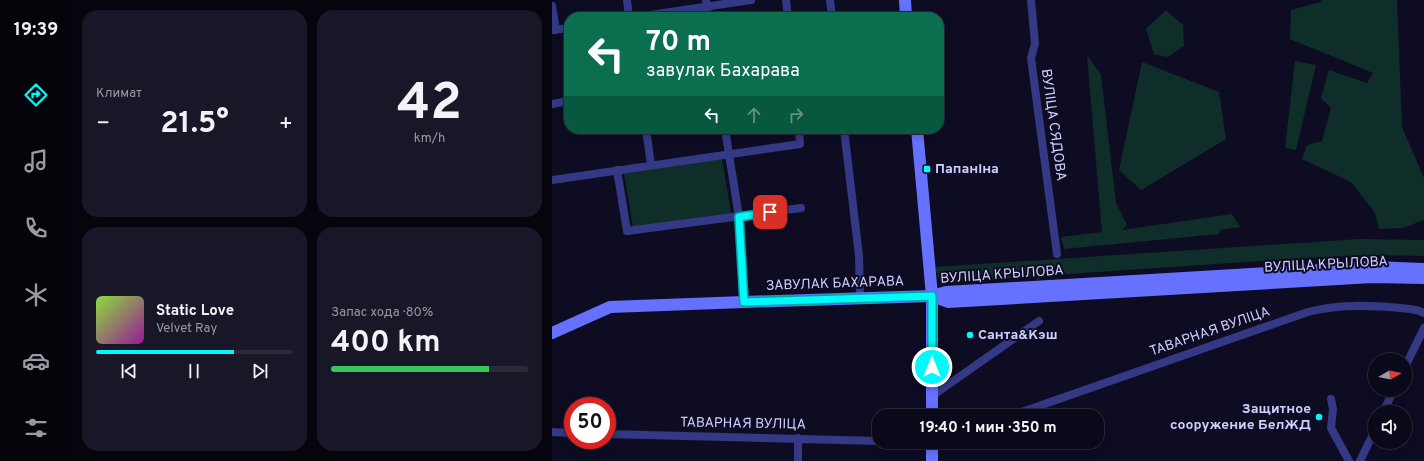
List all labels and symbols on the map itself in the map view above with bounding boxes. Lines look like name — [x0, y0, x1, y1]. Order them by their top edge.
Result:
street label: ВУЛІЦА СЯДОВА — [1037, 68, 1069, 182]
place label: Папаніна — [935, 161, 999, 178]
marker: Папаніна — [922, 164, 932, 174]
pin — [753, 195, 787, 229]
street label: ВУЛІЦА КРЫЛОВА — [1264, 253, 1388, 277]
street label: ВУЛІЦА КРЫЛОВА — [940, 262, 1064, 288]
street label: ЗАВУЛАК БАХАРАВА — [766, 273, 904, 295]
street label: ТАВАРНАЯ ВУЛІЦА — [1148, 303, 1272, 361]
place label: Санта&Кэш — [978, 327, 1057, 344]
marker: Санта&Кэш — [965, 330, 975, 340]
position arrow — [911, 346, 953, 388]
north arrow — [1368, 353, 1412, 397]
speed limit sign: 50 — [564, 397, 616, 449]
place label: Защитное сооружение БелЖД — [1170, 401, 1311, 434]
marker: Защитное сооружение БелЖД — [1314, 412, 1324, 422]
street label: ТАВАРНАЯ ВУЛІЦА — [680, 414, 806, 434]

